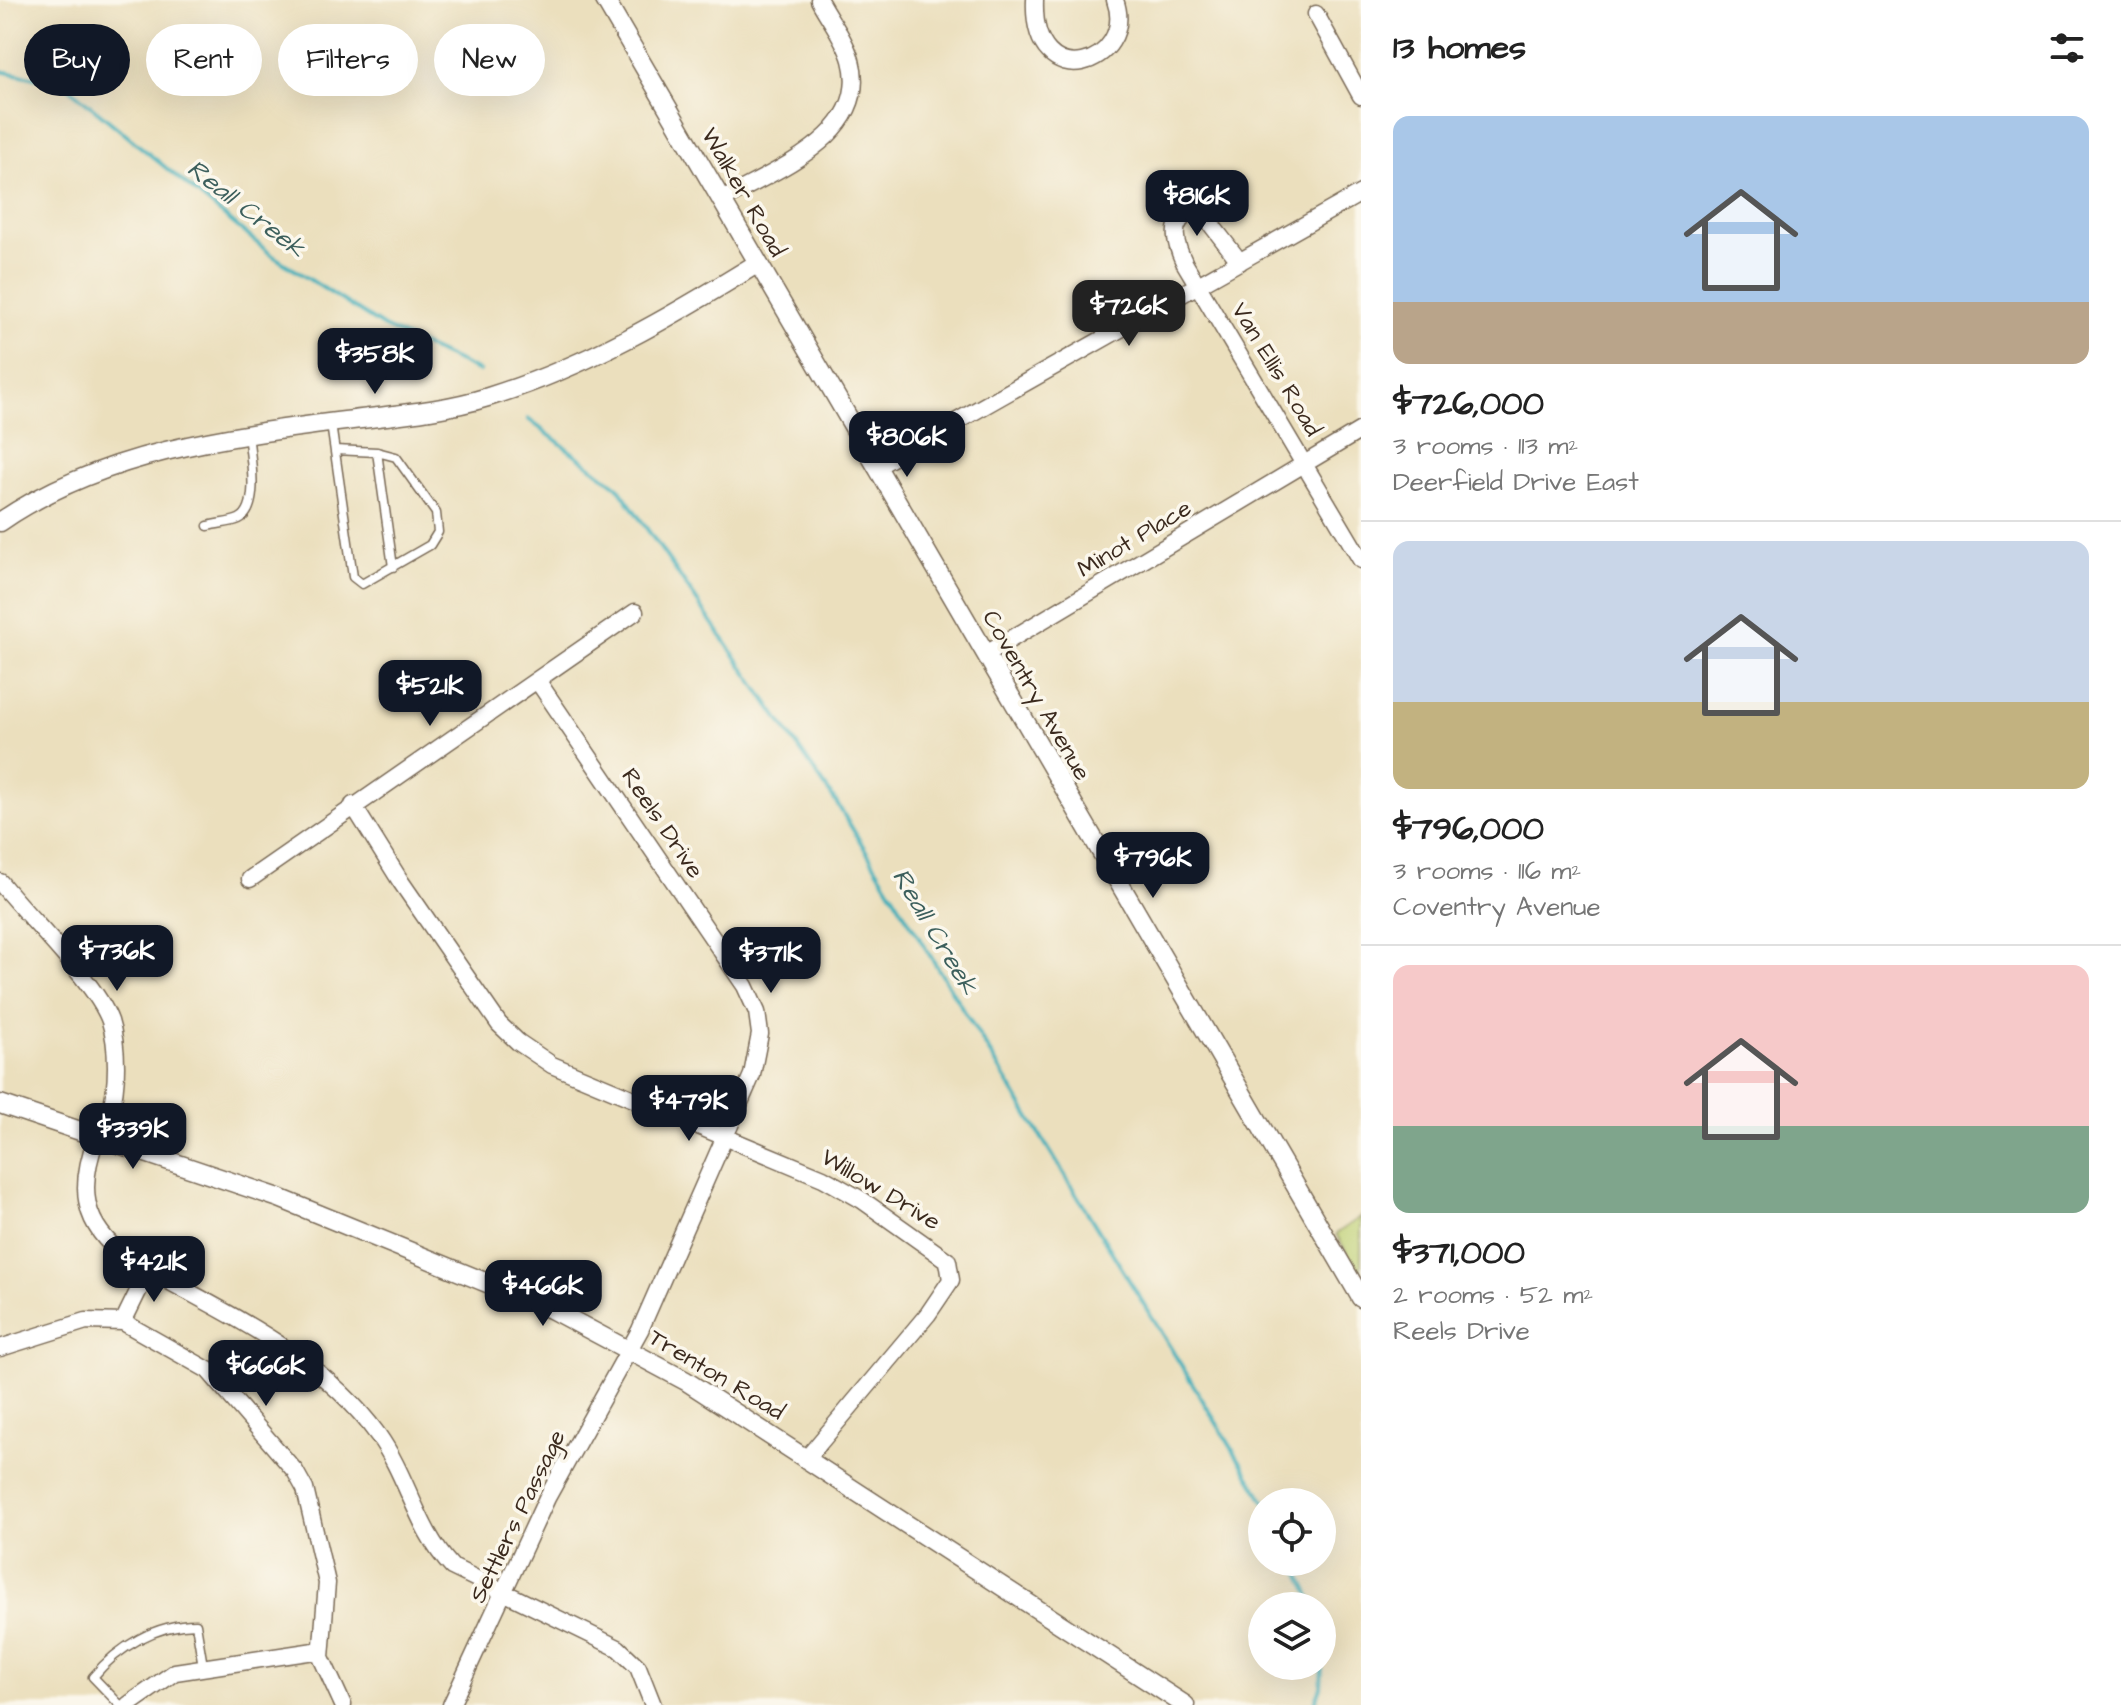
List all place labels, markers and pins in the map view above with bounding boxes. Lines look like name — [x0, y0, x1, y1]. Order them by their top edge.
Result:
pin: $816K — [1141, 170, 1253, 238]
pin: $726K — [1073, 280, 1185, 348]
pin: $358K — [319, 328, 431, 396]
pin: $806K — [851, 411, 963, 479]
pin: $521K — [374, 660, 486, 728]
pin: $796K — [1097, 832, 1209, 900]
pin: $736K — [61, 925, 173, 993]
pin: $371K — [715, 927, 827, 995]
pin: $479K — [633, 1075, 745, 1143]
pin: $339K — [77, 1103, 189, 1171]
pin: $421K — [98, 1236, 210, 1304]
pin: $466K — [487, 1260, 599, 1328]
pin: $666K — [210, 1340, 322, 1408]

